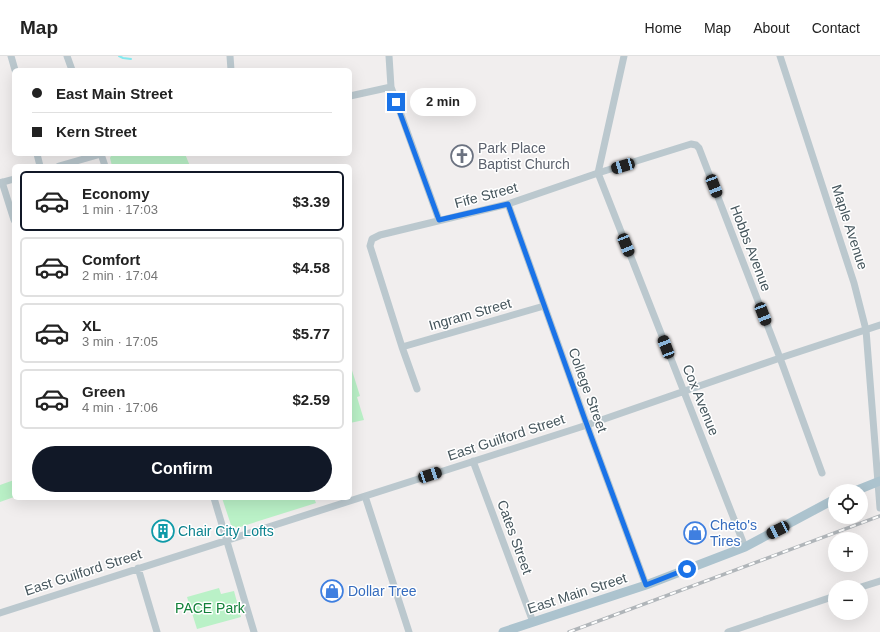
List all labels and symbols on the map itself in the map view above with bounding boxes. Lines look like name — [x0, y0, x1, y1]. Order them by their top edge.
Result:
callout: 2 min — [410, 88, 476, 116]
route end — [387, 93, 405, 111]
place label: Park Place Baptist Church — [478, 140, 570, 172]
church icon: Park Place Baptist Church — [449, 143, 475, 169]
car — [610, 157, 636, 175]
car — [704, 173, 724, 199]
street label: Fife Street — [453, 179, 519, 211]
street label: Maple Avenue — [829, 182, 871, 272]
street label: Hobbs Avenue — [727, 203, 775, 293]
car — [616, 232, 636, 258]
street label: Ingram Street — [427, 295, 513, 333]
car — [753, 301, 773, 327]
car — [656, 334, 676, 360]
street label: College Street — [565, 346, 611, 435]
street label: Cox Avenue — [679, 362, 723, 438]
street label: East Guilford Street — [445, 410, 567, 463]
car — [417, 466, 443, 484]
street label: Cates Street — [494, 498, 536, 576]
place label: Cheto's Tires — [710, 517, 757, 549]
building icon: Chair City Lofts — [150, 518, 176, 544]
car — [765, 519, 791, 541]
shop icon: Cheto's Tires — [682, 520, 708, 546]
place label: Chair City Lofts — [178, 523, 274, 539]
street label: East Guilford Street — [22, 545, 144, 598]
route start — [678, 560, 696, 578]
street label: East Main Street — [525, 569, 629, 617]
shop icon: Dollar Tree — [319, 578, 345, 604]
place label: Dollar Tree — [348, 583, 417, 599]
park label: PACE Park — [175, 600, 246, 616]

